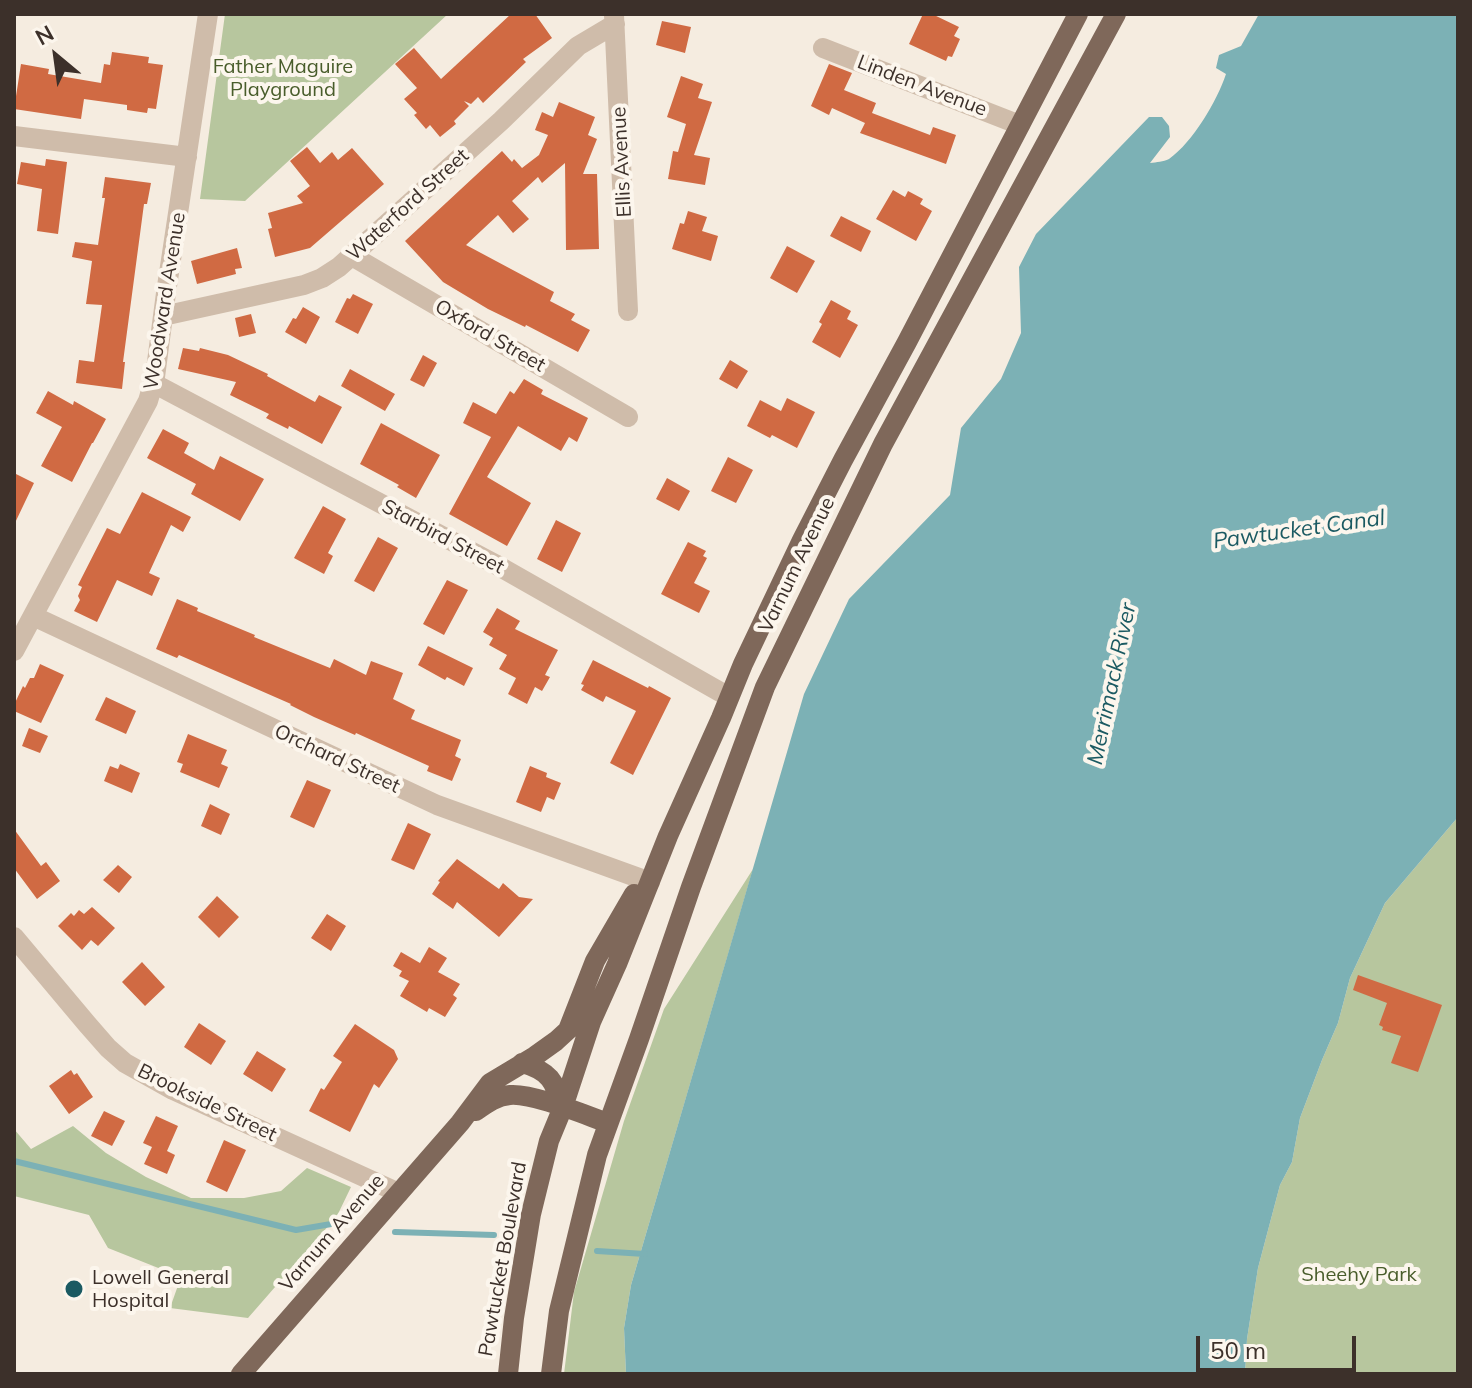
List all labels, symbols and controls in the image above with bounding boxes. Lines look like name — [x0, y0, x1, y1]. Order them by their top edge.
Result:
north arrow — [16, 16, 96, 96]
text: N — [30, 19, 58, 51]
street label: Linden Avenue — [854, 50, 990, 122]
park label: Father Maguire Playground — [213, 55, 353, 102]
street label: Ellis Avenue — [607, 106, 637, 218]
street label: Waterford Street — [342, 144, 474, 266]
street label: Woodward Avenue — [139, 211, 191, 391]
street label: Oxford Street — [430, 295, 550, 377]
street label: Varnum Avenue — [754, 493, 840, 637]
street label: Starbird Street — [378, 495, 508, 579]
water label: Pawtucket Canal — [1211, 505, 1387, 555]
water label: Merrimack River — [1082, 601, 1142, 767]
street label: Orchard Street — [270, 719, 404, 799]
street label: Brookside Street — [134, 1059, 280, 1147]
street label: Pawtucket Boulevard — [474, 1160, 532, 1358]
street label: Varnum Avenue — [274, 1169, 390, 1297]
park label: Sheehy Park — [1301, 1263, 1417, 1287]
place label: Lowell General Hospital — [92, 1266, 229, 1313]
marker: Lowell General Hospital — [63, 1278, 85, 1300]
scale bar — [1200, 1320, 1360, 1370]
text: 50 m — [1210, 1335, 1266, 1365]

